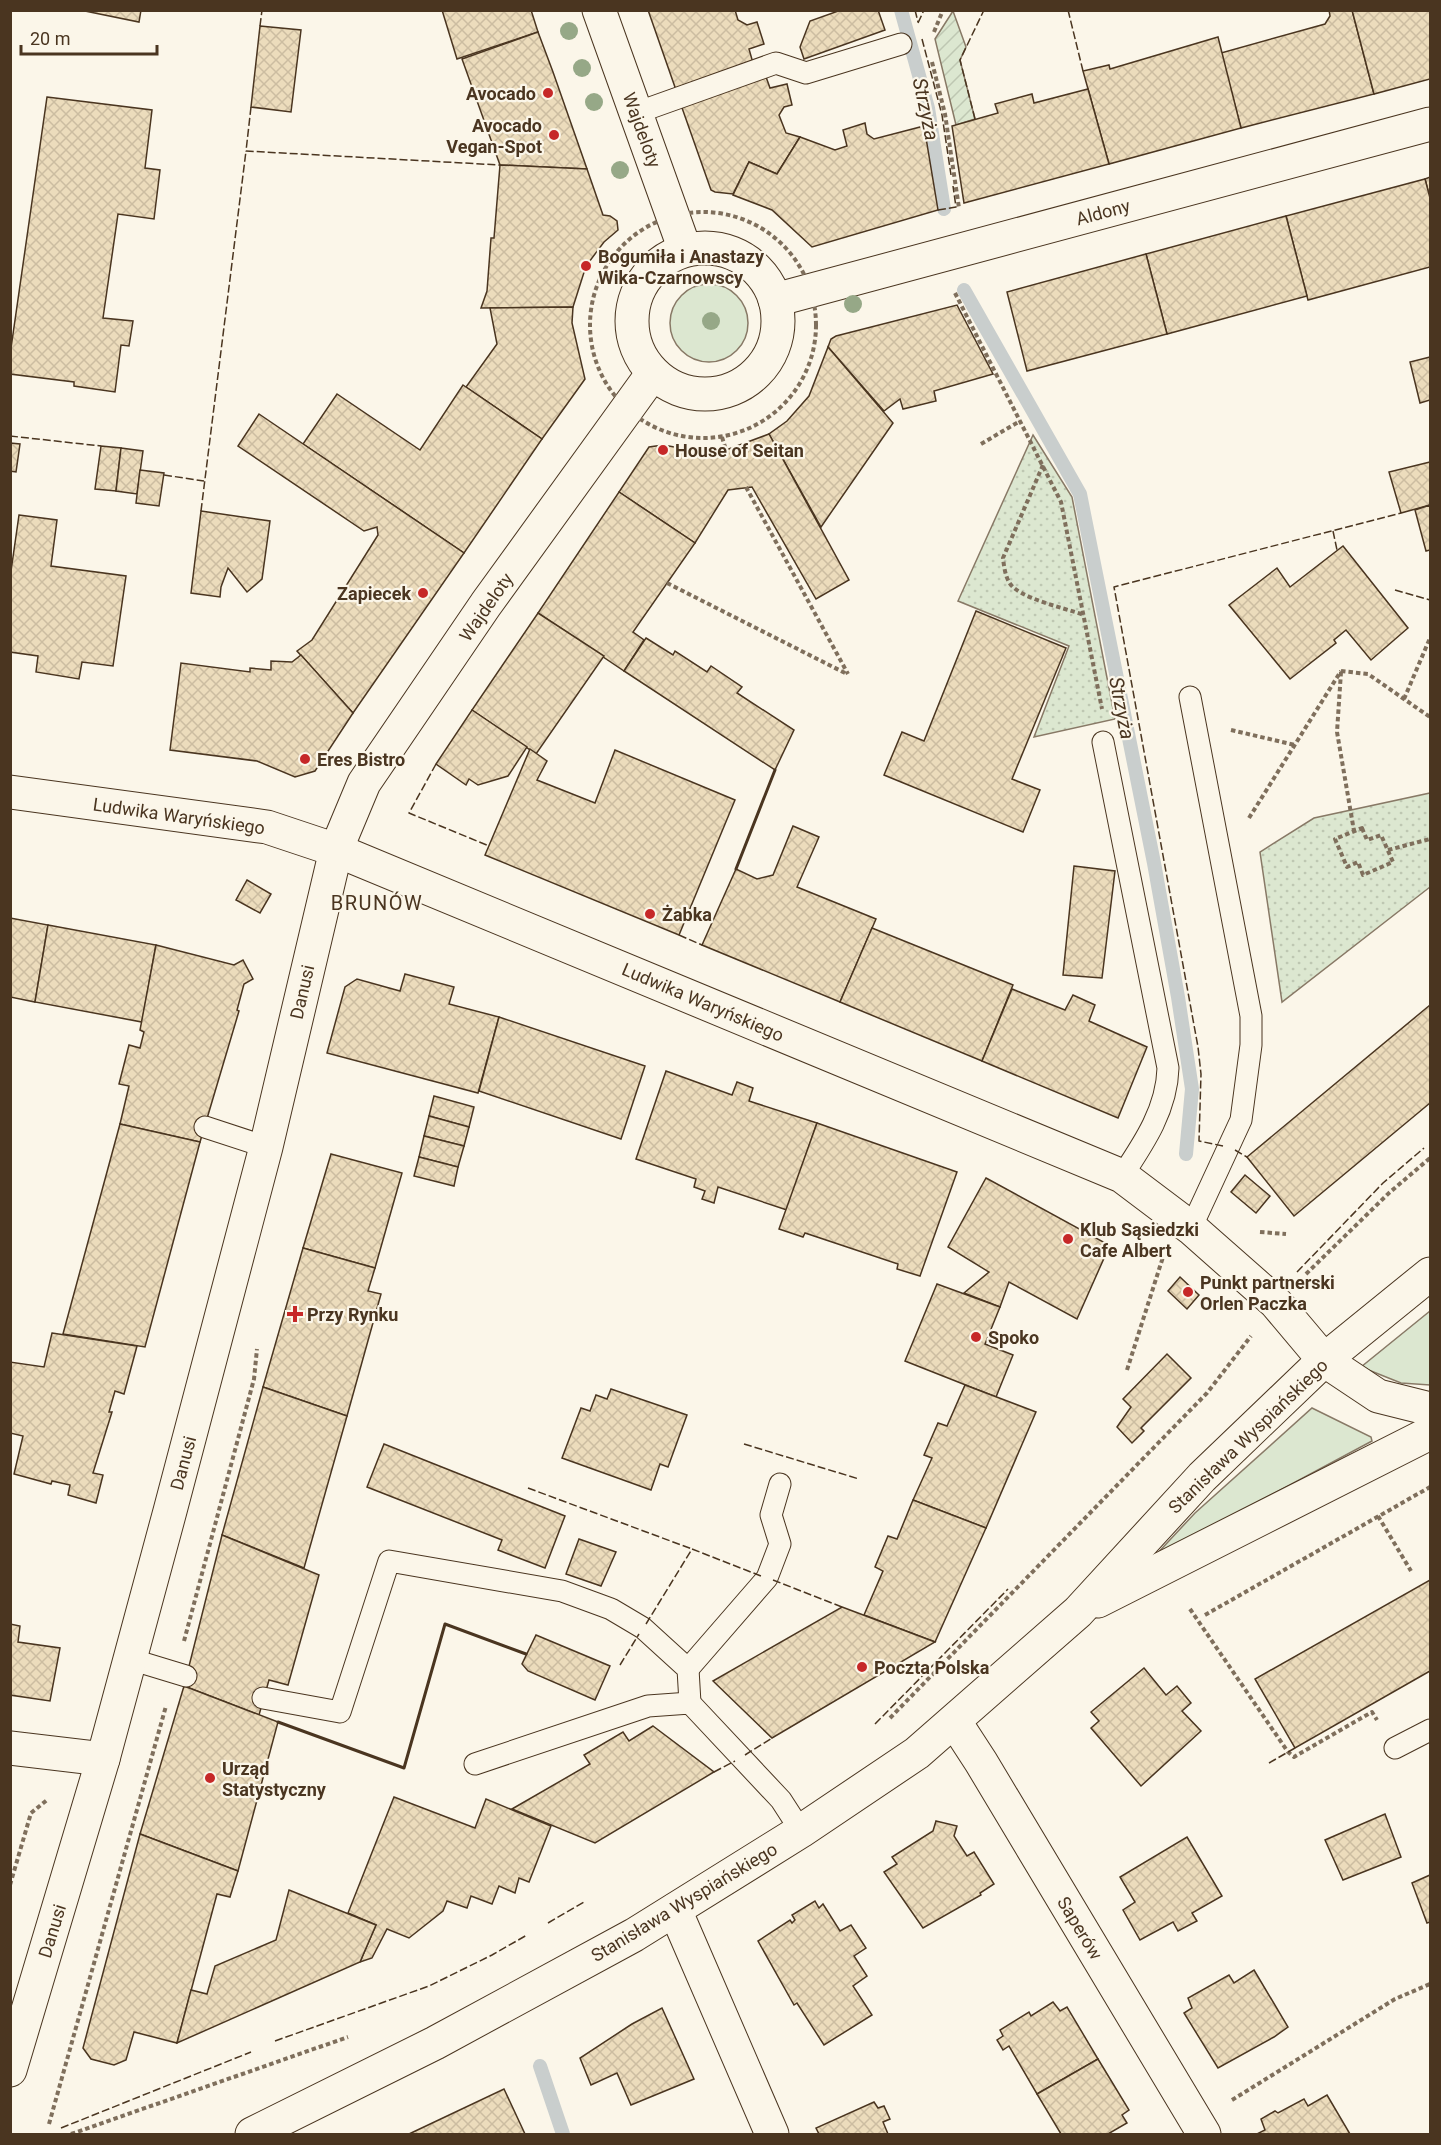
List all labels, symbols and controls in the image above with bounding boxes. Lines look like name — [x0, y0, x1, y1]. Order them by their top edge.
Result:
scale bar — [21, 18, 158, 56]
text: 20 m — [30, 28, 70, 49]
water label: Strzyża — [908, 75, 944, 143]
place label: Avocado — [466, 83, 536, 104]
marker: Avocado — [541, 86, 555, 100]
street label: Wajdeloty — [619, 90, 665, 171]
place label: Avocado Vegan-Spot — [446, 115, 542, 157]
marker: Avocado Vegan-Spot — [547, 128, 561, 142]
street label: Aldony — [1074, 195, 1133, 229]
place label: Bogumiła i Anastazy Wika-Czarnowscy — [598, 246, 765, 288]
marker: Bogumiła i Anastazy Wika-Czarnowscy — [579, 259, 593, 273]
place label: House of Seitan — [675, 440, 804, 461]
marker: House of Seitan — [656, 443, 670, 457]
street label: Wajdeloty — [455, 568, 517, 645]
place label: Zapiecek — [337, 583, 411, 604]
marker: Zapiecek — [416, 586, 430, 600]
water label: Strzyża — [1104, 675, 1140, 741]
place label: Eres Bistro — [317, 749, 405, 770]
marker: Eres Bistro — [298, 752, 312, 766]
street label: Ludwika Waryńskiego — [92, 794, 266, 838]
district label: BRUNÓW — [331, 891, 423, 915]
place label: Żabka — [662, 904, 712, 925]
marker: Żabka — [643, 907, 657, 921]
street label: Ludwika Waryńskiego — [619, 958, 787, 1046]
street label: Danusi — [286, 963, 318, 1021]
place label: Klub Sąsiedzki Cafe Albert — [1080, 1219, 1199, 1261]
marker: Klub Sąsiedzki Cafe Albert — [1061, 1232, 1075, 1246]
place label: Punkt partnerski Orlen Paczka — [1200, 1272, 1335, 1314]
marker: Punkt partnerski Orlen Paczka — [1181, 1285, 1195, 1299]
place label: Przy Rynku — [307, 1304, 398, 1325]
marker: Przy Rynku — [288, 1307, 302, 1321]
place label: Spoko — [988, 1327, 1039, 1348]
marker: Spoko — [969, 1330, 983, 1344]
street label: Stanisława Wyspiańskiego — [1164, 1354, 1332, 1518]
street label: Danusi — [166, 1434, 200, 1492]
place label: Poczta Polska — [874, 1657, 990, 1678]
marker: Poczta Polska — [855, 1660, 869, 1674]
place label: Urząd Statystyczny — [222, 1758, 327, 1800]
marker: Urząd Statystyczny — [203, 1771, 217, 1785]
street label: Stanisława Wyspiańskiego — [587, 1838, 781, 1966]
street label: Saperów — [1053, 1893, 1107, 1964]
street label: Danusi — [34, 1902, 70, 1960]

